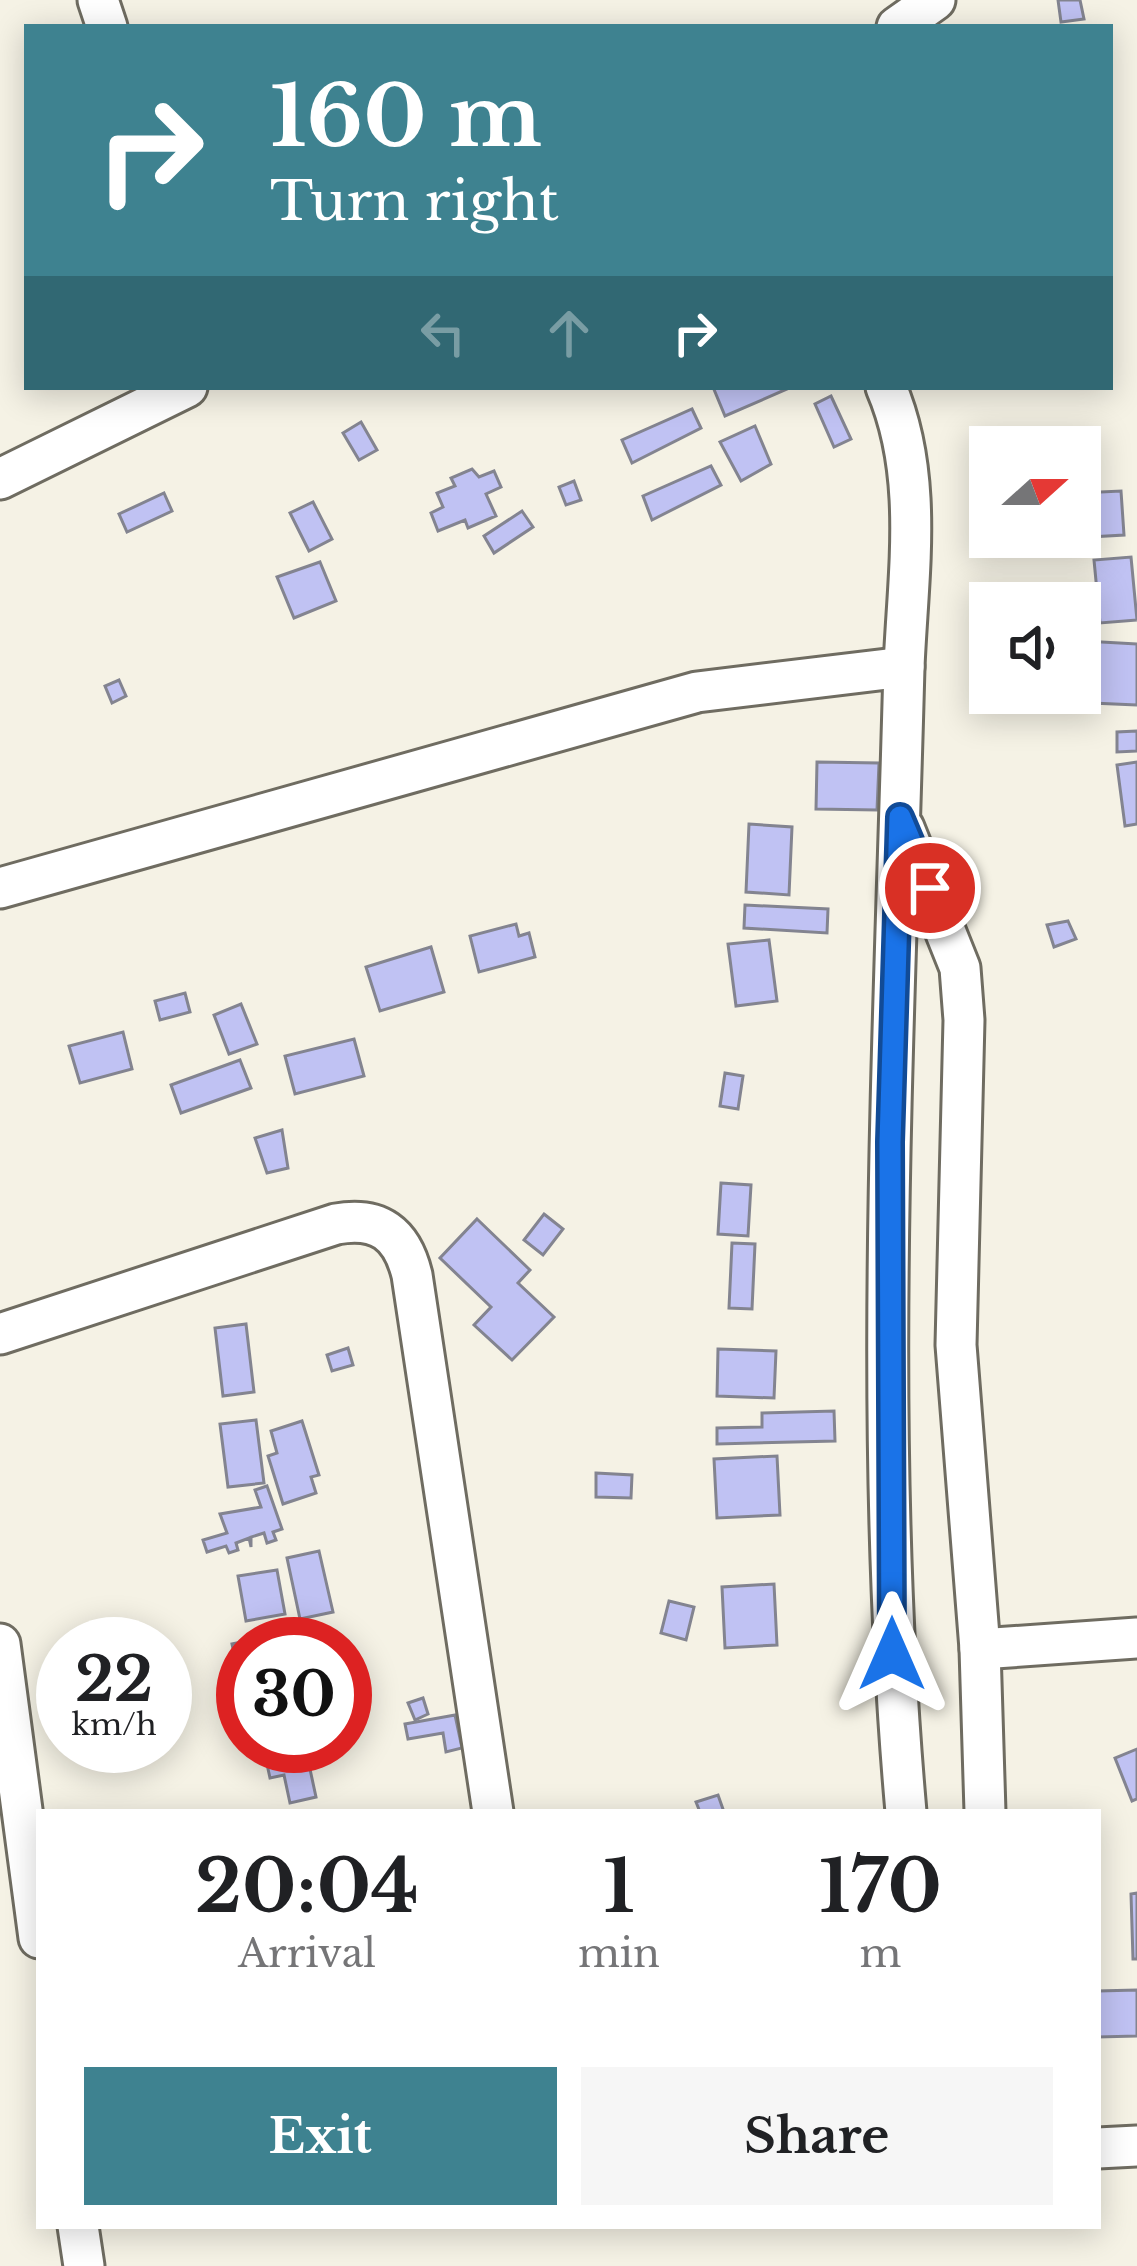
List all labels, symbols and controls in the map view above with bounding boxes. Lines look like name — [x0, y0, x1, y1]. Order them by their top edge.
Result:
text: 160 m — [270, 65, 542, 169]
icon: right — [72, 72, 228, 228]
text: Turn right — [270, 168, 559, 235]
icon: left — [410, 300, 476, 366]
icon: ahead — [536, 300, 602, 366]
icon: right — [662, 300, 728, 366]
north arrow — [969, 426, 1101, 558]
map controls — [969, 426, 1101, 714]
button: sound — [969, 582, 1101, 714]
pin — [879, 837, 981, 939]
icon: arrive — [897, 855, 963, 921]
position arrow — [829, 1591, 955, 1717]
speed limit sign: 30 — [216, 1617, 372, 1773]
text: 22 — [75, 1643, 153, 1717]
text: km/h — [71, 1706, 157, 1743]
text: 20:04 — [195, 1842, 419, 1931]
text: 1 — [603, 1842, 635, 1931]
text: 170 — [819, 1842, 942, 1931]
text: Arrival — [238, 1929, 376, 1978]
text: min — [578, 1929, 660, 1978]
text: m — [860, 1929, 901, 1978]
button: Exit — [84, 2067, 557, 2205]
button: Share — [581, 2067, 1053, 2205]

